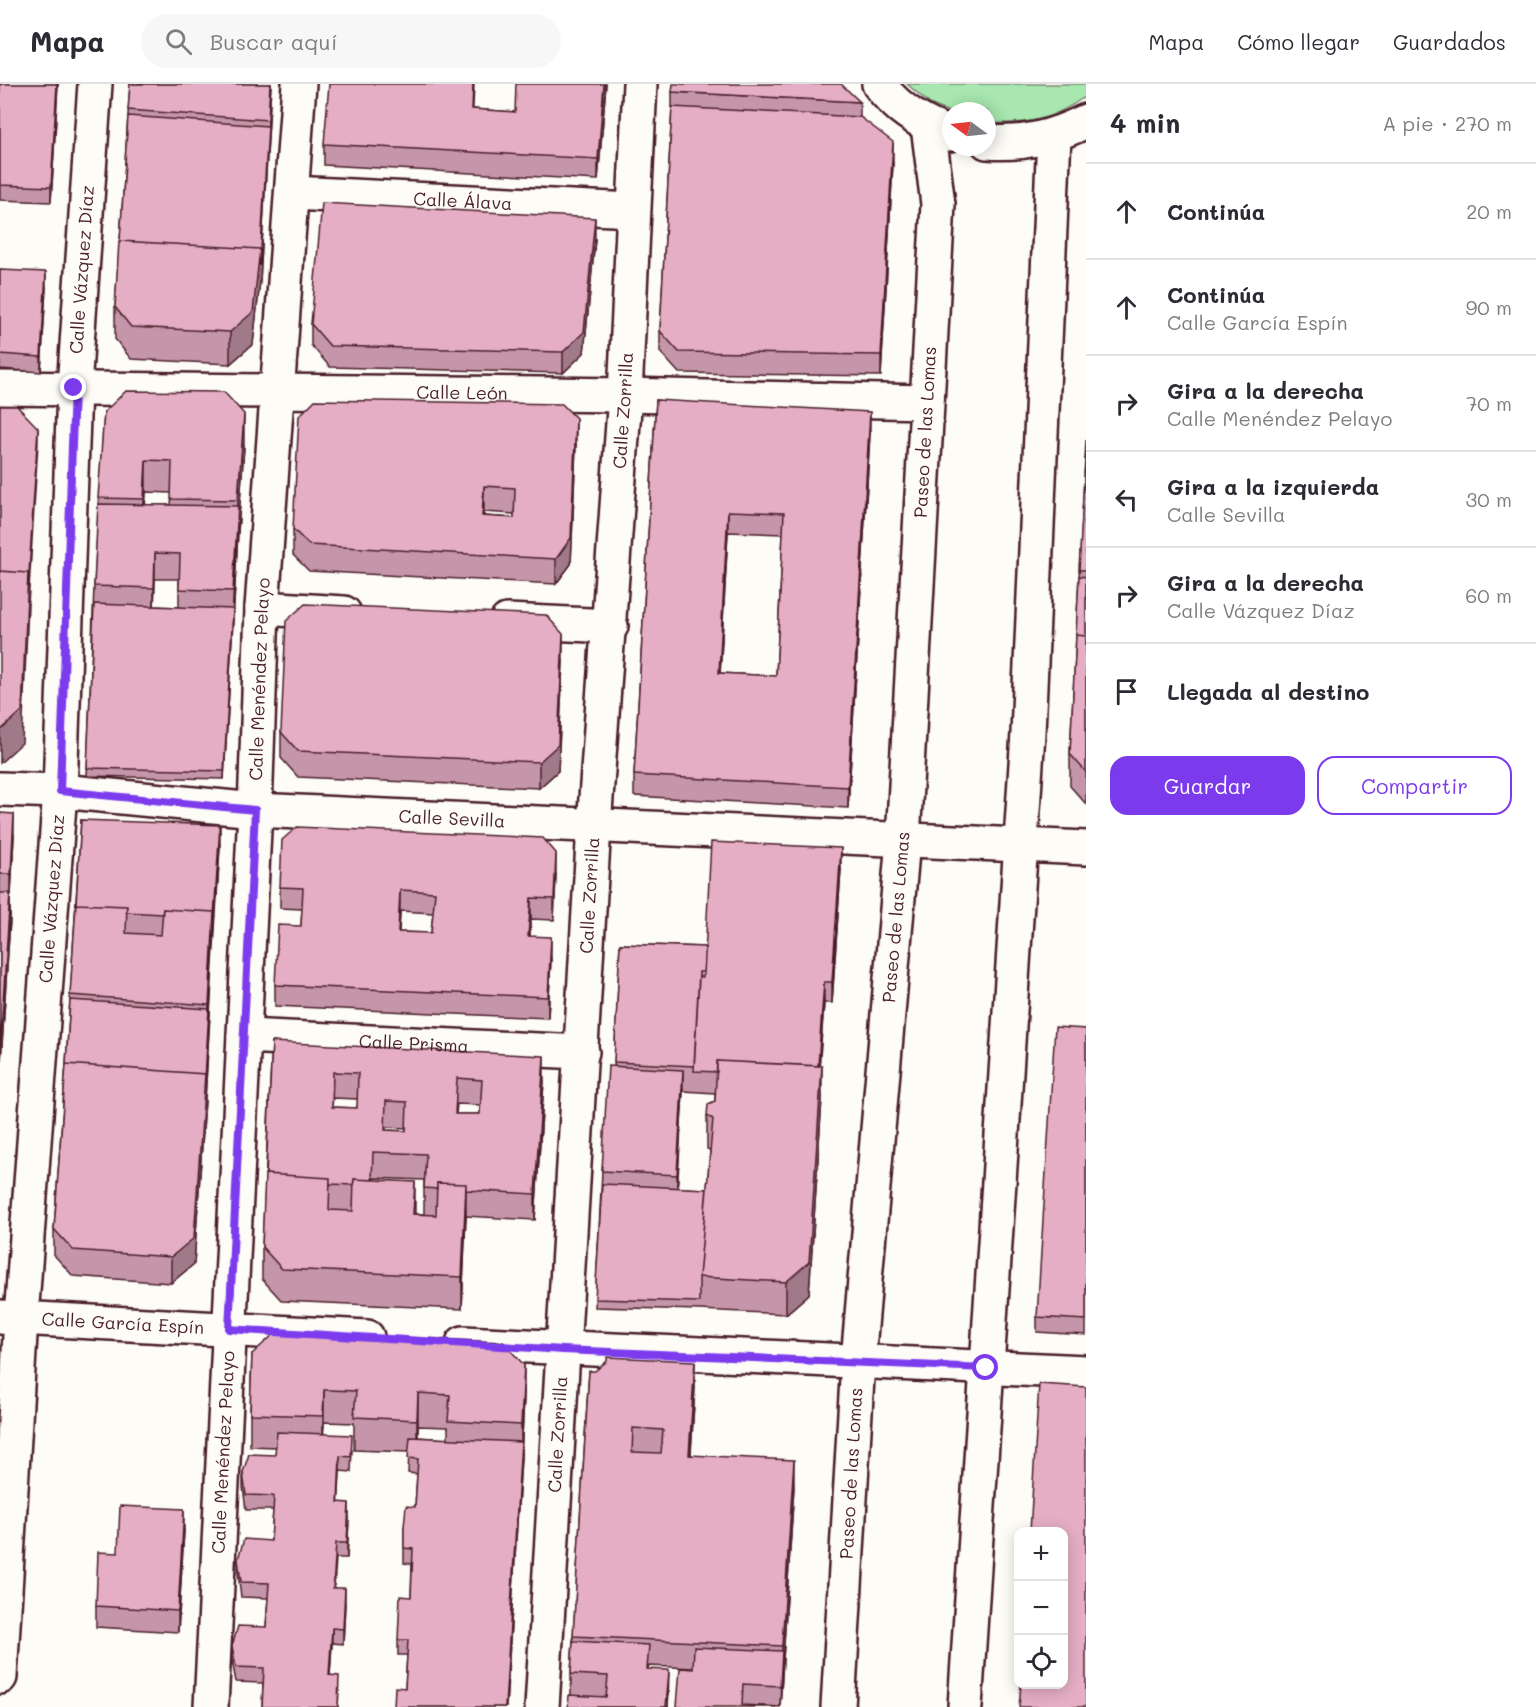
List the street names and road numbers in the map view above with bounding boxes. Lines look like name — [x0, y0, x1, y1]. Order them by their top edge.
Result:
street label: Calle Vázquez Díaz — [63, 184, 99, 355]
street label: Calle Álava — [413, 186, 513, 215]
street label: Paseo de las Lomas — [908, 346, 941, 518]
street label: Calle Zorrilla — [607, 352, 638, 470]
street label: Calle León — [416, 380, 508, 405]
street label: Calle Menéndez Pelayo — [243, 577, 275, 781]
street label: Calle Sevilla — [398, 804, 506, 832]
street label: Calle Vázquez Díaz — [33, 814, 69, 984]
street label: Paseo de las Lomas — [876, 831, 914, 1004]
street label: Calle Zorrilla — [573, 836, 604, 954]
street label: Calle Prisma — [358, 1028, 469, 1058]
street label: Calle García Espín — [41, 1306, 205, 1339]
street label: Calle Menéndez Pelayo — [206, 1350, 239, 1554]
street label: Calle Zorrilla — [542, 1375, 573, 1493]
street label: Paseo de las Lomas — [834, 1387, 867, 1560]

